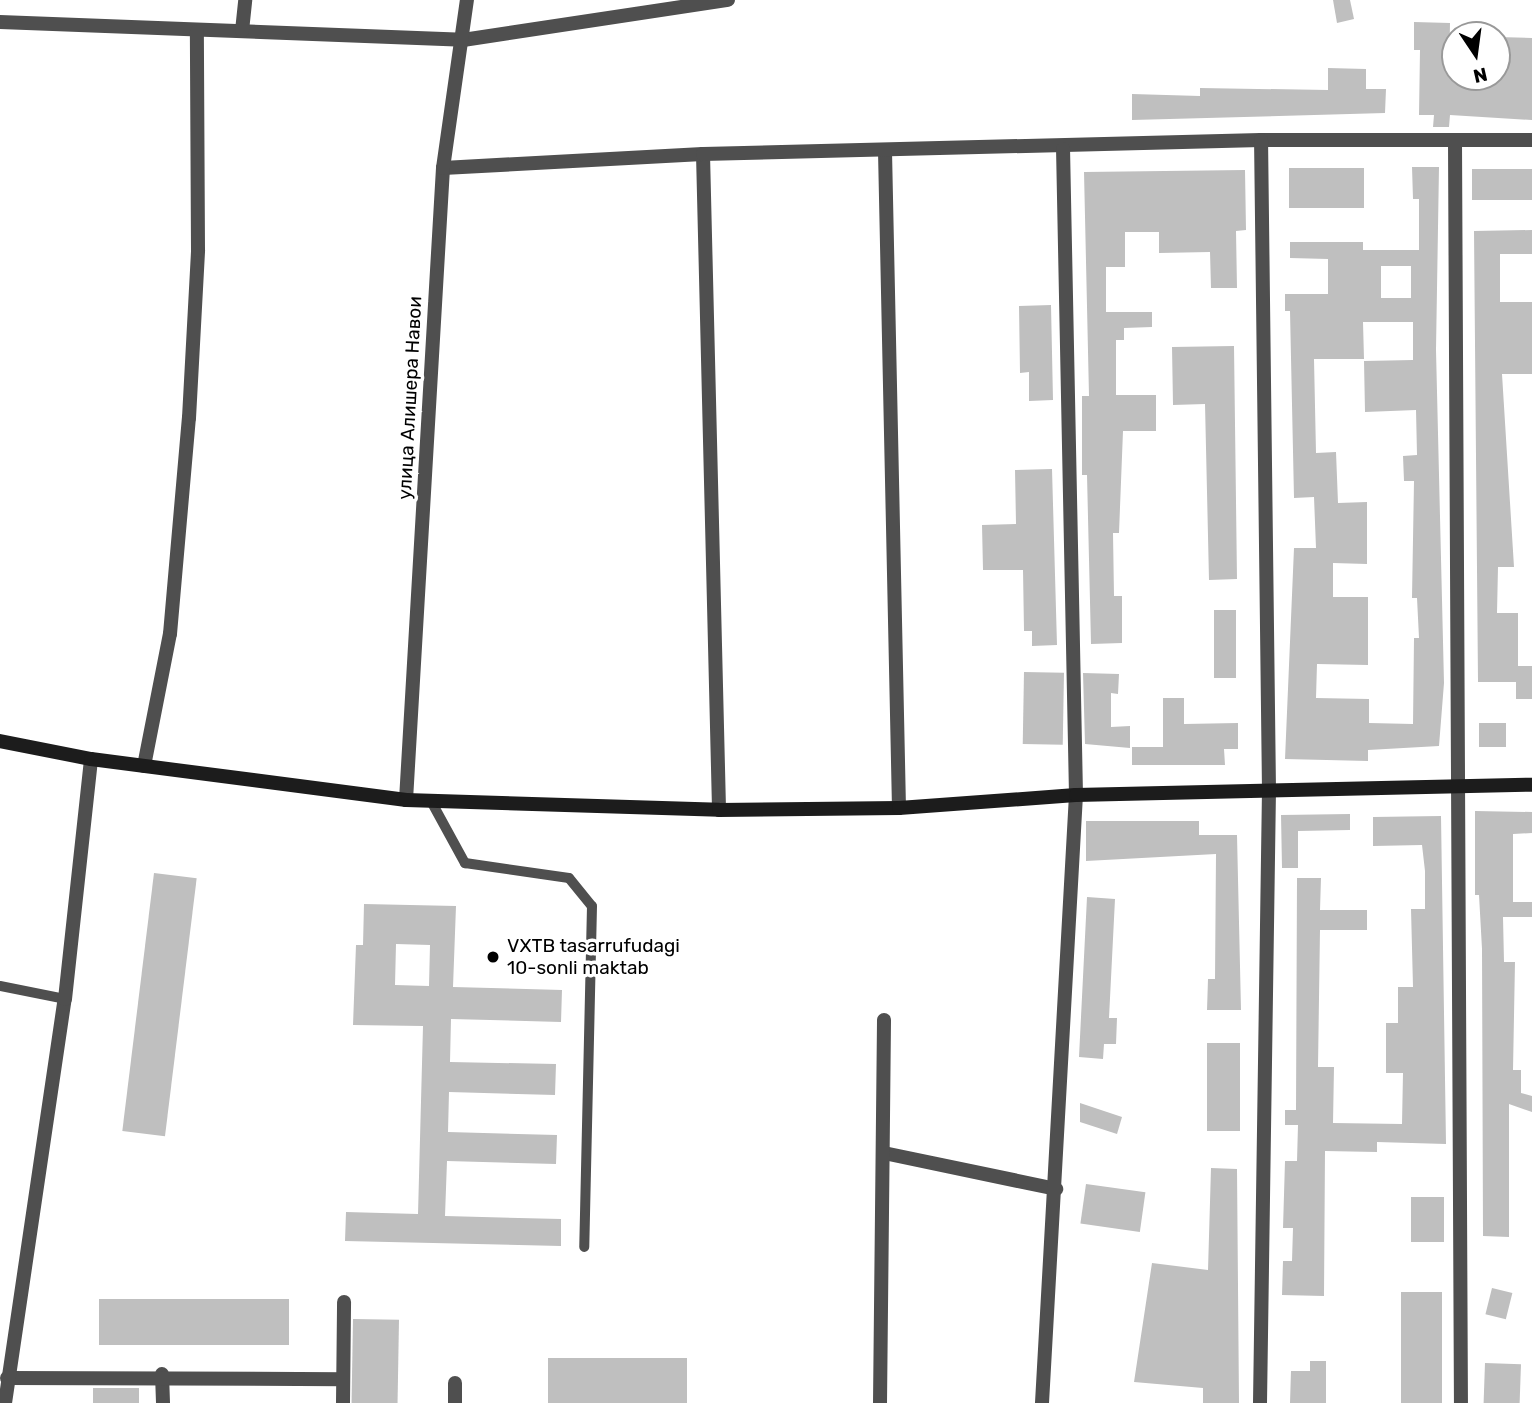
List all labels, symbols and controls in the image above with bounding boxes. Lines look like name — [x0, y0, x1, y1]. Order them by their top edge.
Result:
north arrow — [1441, 21, 1511, 91]
text: N — [1471, 62, 1490, 88]
street label: улица Алишера Навои — [393, 296, 427, 500]
place label: VXTB tasarrufudagi 10-sonli maktab — [507, 935, 680, 979]
marker: VXTB tasarrufudagi 10-sonli maktab — [485, 949, 501, 965]

